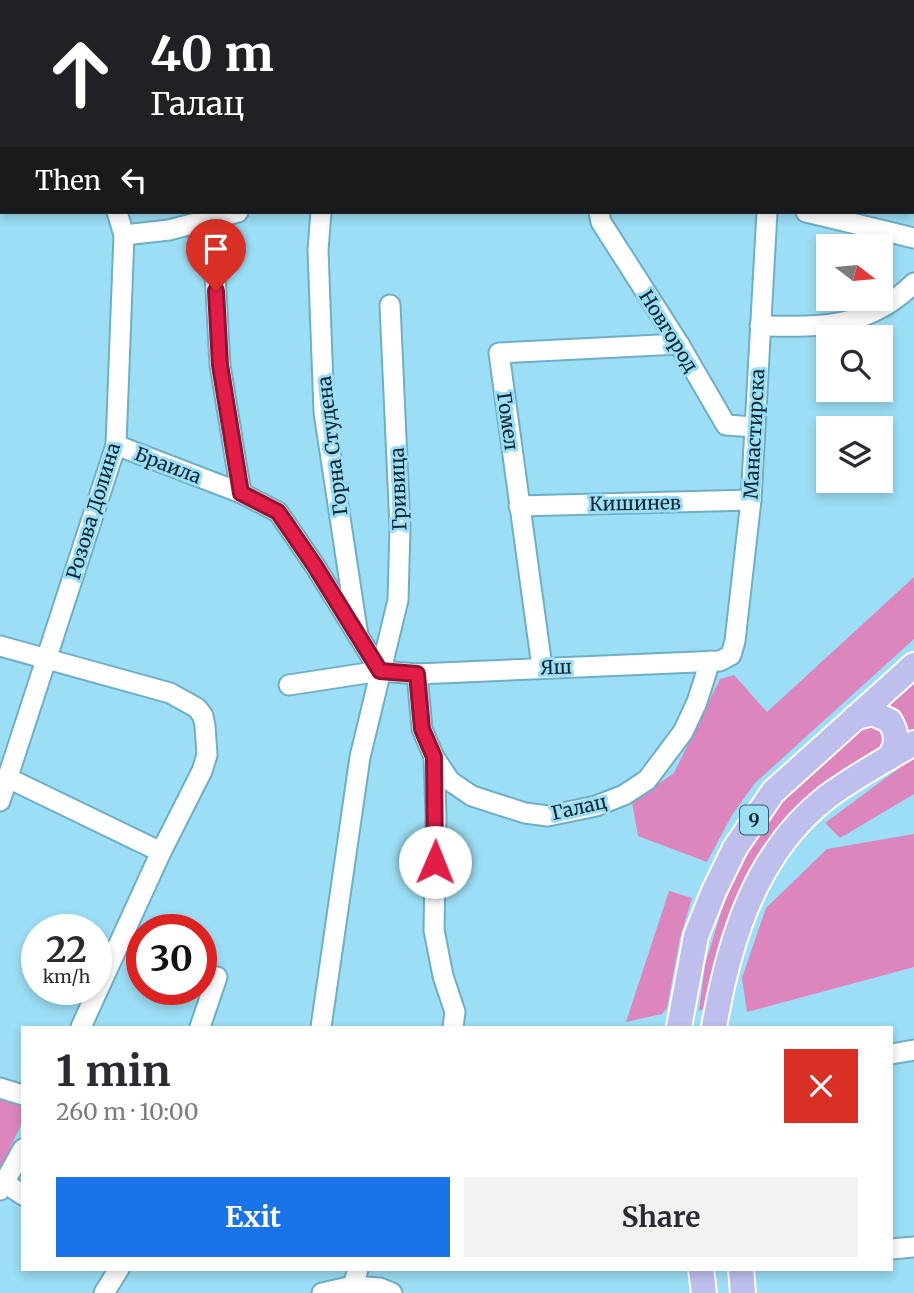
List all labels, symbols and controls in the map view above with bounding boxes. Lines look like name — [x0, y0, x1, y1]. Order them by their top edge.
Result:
text: 40 m — [150, 23, 274, 84]
icon: ahead — [35, 28, 126, 119]
text: Галац — [150, 84, 245, 124]
icon: left — [115, 161, 153, 199]
text: Then — [35, 164, 101, 197]
pin — [186, 219, 246, 291]
icon: arrive — [197, 230, 235, 268]
north arrow — [816, 234, 892, 312]
map controls — [816, 234, 893, 493]
street label: Новгород — [634, 285, 704, 377]
button: search — [816, 325, 893, 402]
street label: Манастирска — [739, 368, 769, 500]
street label: Горна Студена — [312, 375, 352, 517]
street label: Гомел — [492, 390, 524, 452]
button: layers — [816, 416, 893, 493]
street label: Розова Долина — [61, 440, 125, 582]
street label: Браила — [131, 441, 205, 489]
street label: Гривица — [385, 447, 411, 531]
street label: Кишинев — [589, 490, 681, 516]
street label: Яш — [540, 654, 572, 680]
street label: Галац — [549, 789, 609, 825]
road number: 9 — [740, 806, 768, 834]
position arrow — [398, 825, 472, 899]
speed limit sign: 30 — [126, 914, 217, 1005]
text: 22 — [46, 928, 87, 972]
text: km/h — [43, 965, 90, 988]
text: 1 min — [56, 1045, 170, 1097]
button: close — [784, 1049, 858, 1123]
text: 260 m · 10:00 — [56, 1097, 199, 1126]
button: Exit — [56, 1177, 450, 1257]
button: Share — [464, 1177, 858, 1257]

